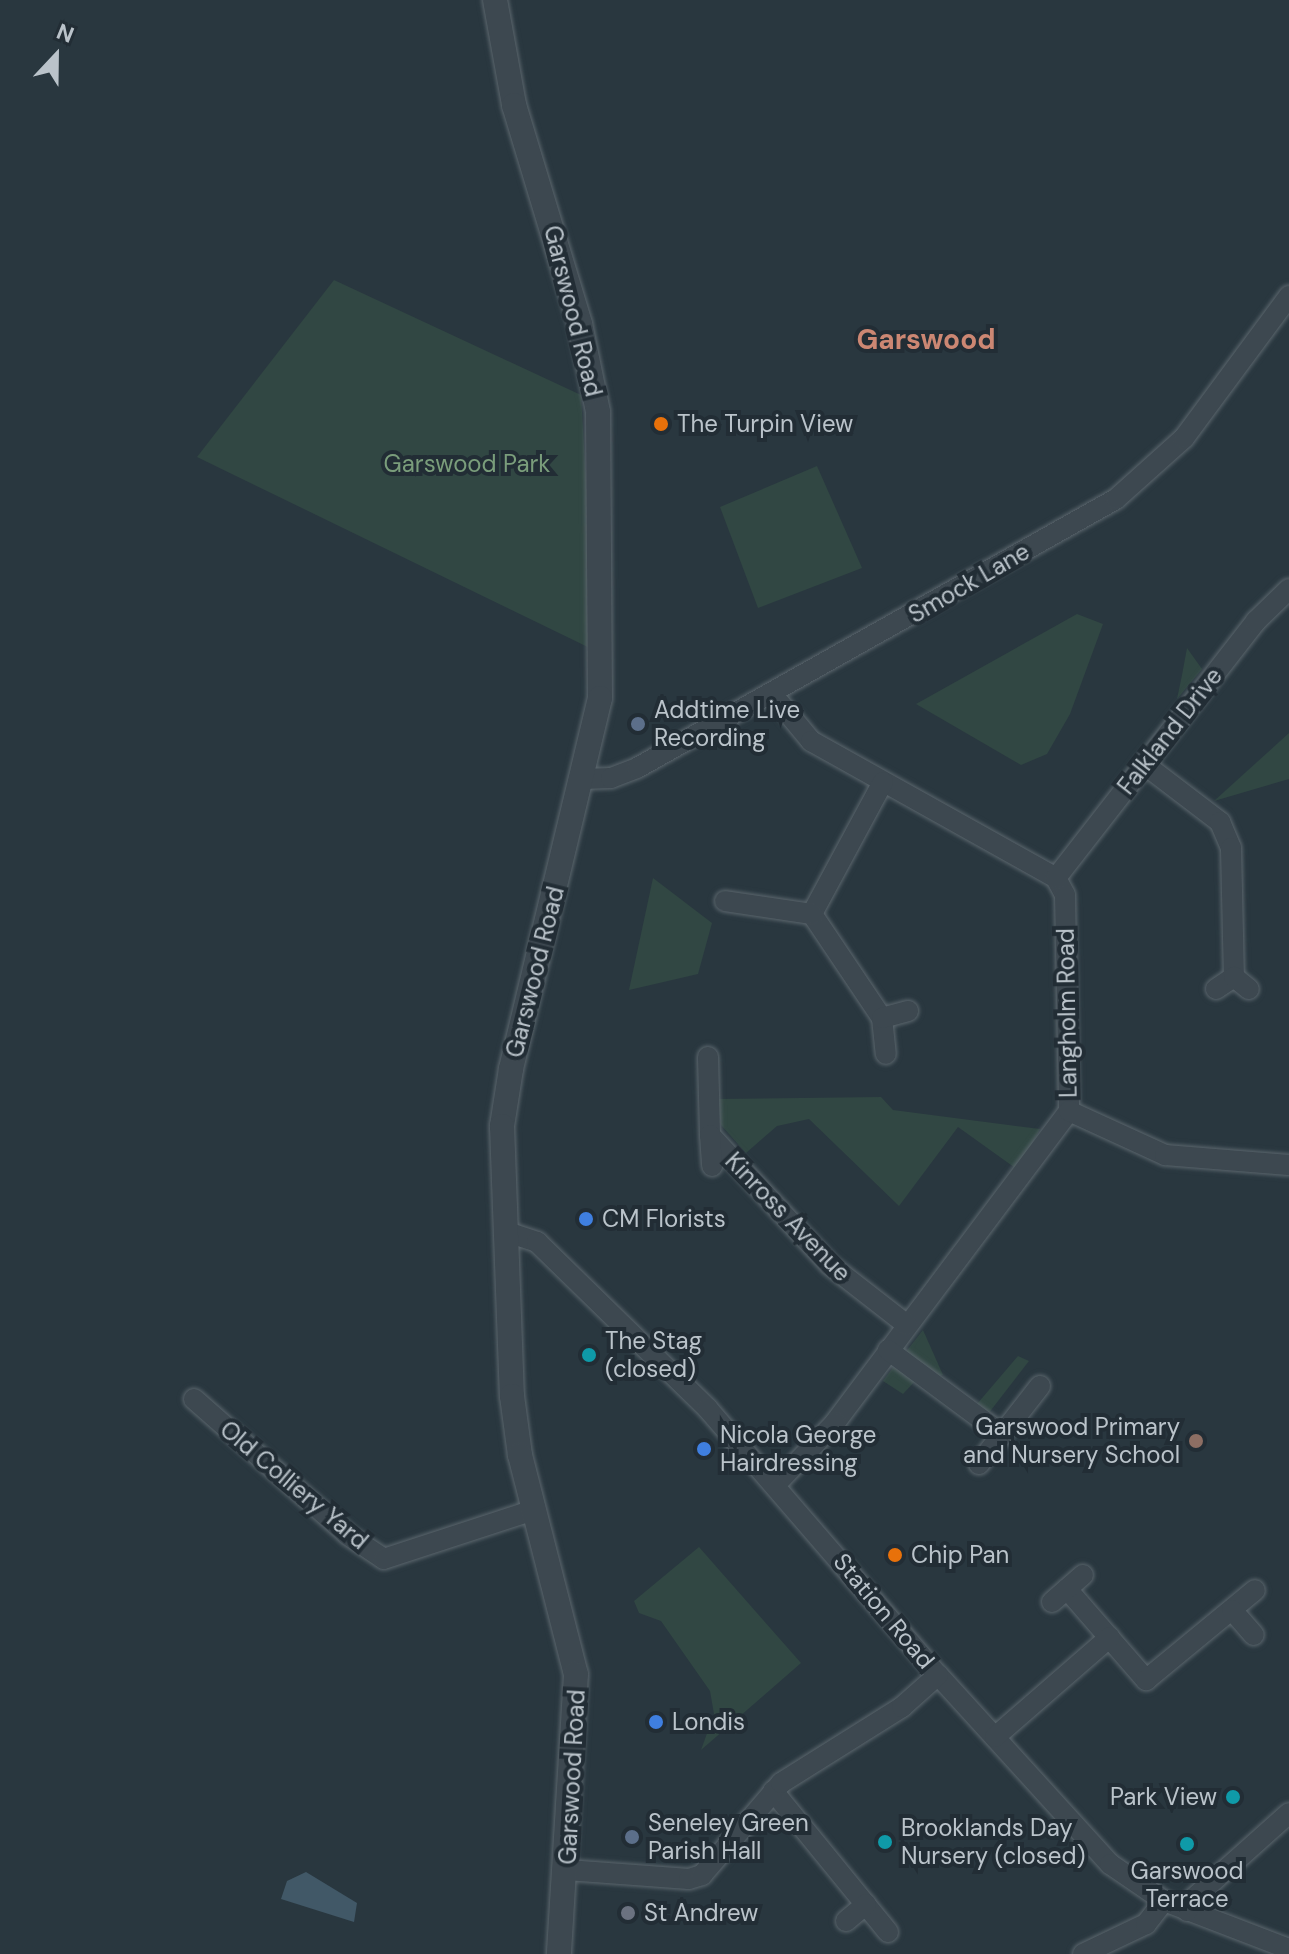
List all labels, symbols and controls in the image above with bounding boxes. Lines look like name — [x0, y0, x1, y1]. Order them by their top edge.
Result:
north arrow — [16, 16, 96, 96]
text: N — [52, 17, 78, 50]
street label: Garswood Road — [538, 222, 608, 400]
district label: Garswood — [856, 323, 996, 357]
place label: The Turpin View — [677, 410, 853, 438]
marker: The Turpin View — [652, 415, 670, 433]
park label: Garswood Park — [384, 450, 550, 478]
street label: Smock Lane — [903, 537, 1035, 629]
street label: Falkland Drive — [1112, 662, 1228, 800]
place label: Addtime Live Recording — [654, 696, 800, 752]
marker: Addtime Live Recording — [629, 715, 647, 733]
street label: Garswood Road — [500, 883, 570, 1061]
street label: Langholm Road — [1051, 928, 1083, 1098]
street label: Kinross Avenue — [719, 1146, 857, 1288]
place label: CM Florists — [602, 1205, 726, 1233]
marker: CM Florists — [577, 1210, 595, 1228]
place label: The Stag (closed) — [605, 1327, 702, 1383]
marker: The Stag (closed) — [580, 1346, 598, 1364]
place label: Garswood Primary and Nursery School — [963, 1413, 1180, 1469]
street label: Old Colliery Yard — [214, 1415, 374, 1555]
place label: Nicola George Hairdressing — [720, 1421, 876, 1477]
marker: Garswood Primary and Nursery School — [1187, 1432, 1205, 1450]
marker: Nicola George Hairdressing — [695, 1440, 713, 1458]
place label: Chip Pan — [911, 1541, 1009, 1569]
marker: Chip Pan — [886, 1546, 904, 1564]
street label: Station Road — [827, 1548, 941, 1674]
street label: Garswood Road — [553, 1689, 591, 1865]
place label: Londis — [672, 1708, 745, 1736]
marker: Londis — [647, 1713, 665, 1731]
place label: Park View — [1110, 1783, 1217, 1811]
marker: Park View — [1224, 1788, 1242, 1806]
place label: Seneley Green Parish Hall — [648, 1809, 809, 1865]
place label: Brooklands Day Nursery (closed) — [901, 1814, 1085, 1870]
marker: Seneley Green Parish Hall — [623, 1828, 641, 1846]
marker: Brooklands Day Nursery (closed) — [876, 1833, 894, 1851]
marker: Garswood Terrace — [1178, 1835, 1196, 1853]
place label: Garswood Terrace — [1130, 1857, 1244, 1913]
place label: St Andrew — [644, 1899, 758, 1927]
marker: St Andrew — [619, 1904, 637, 1922]

